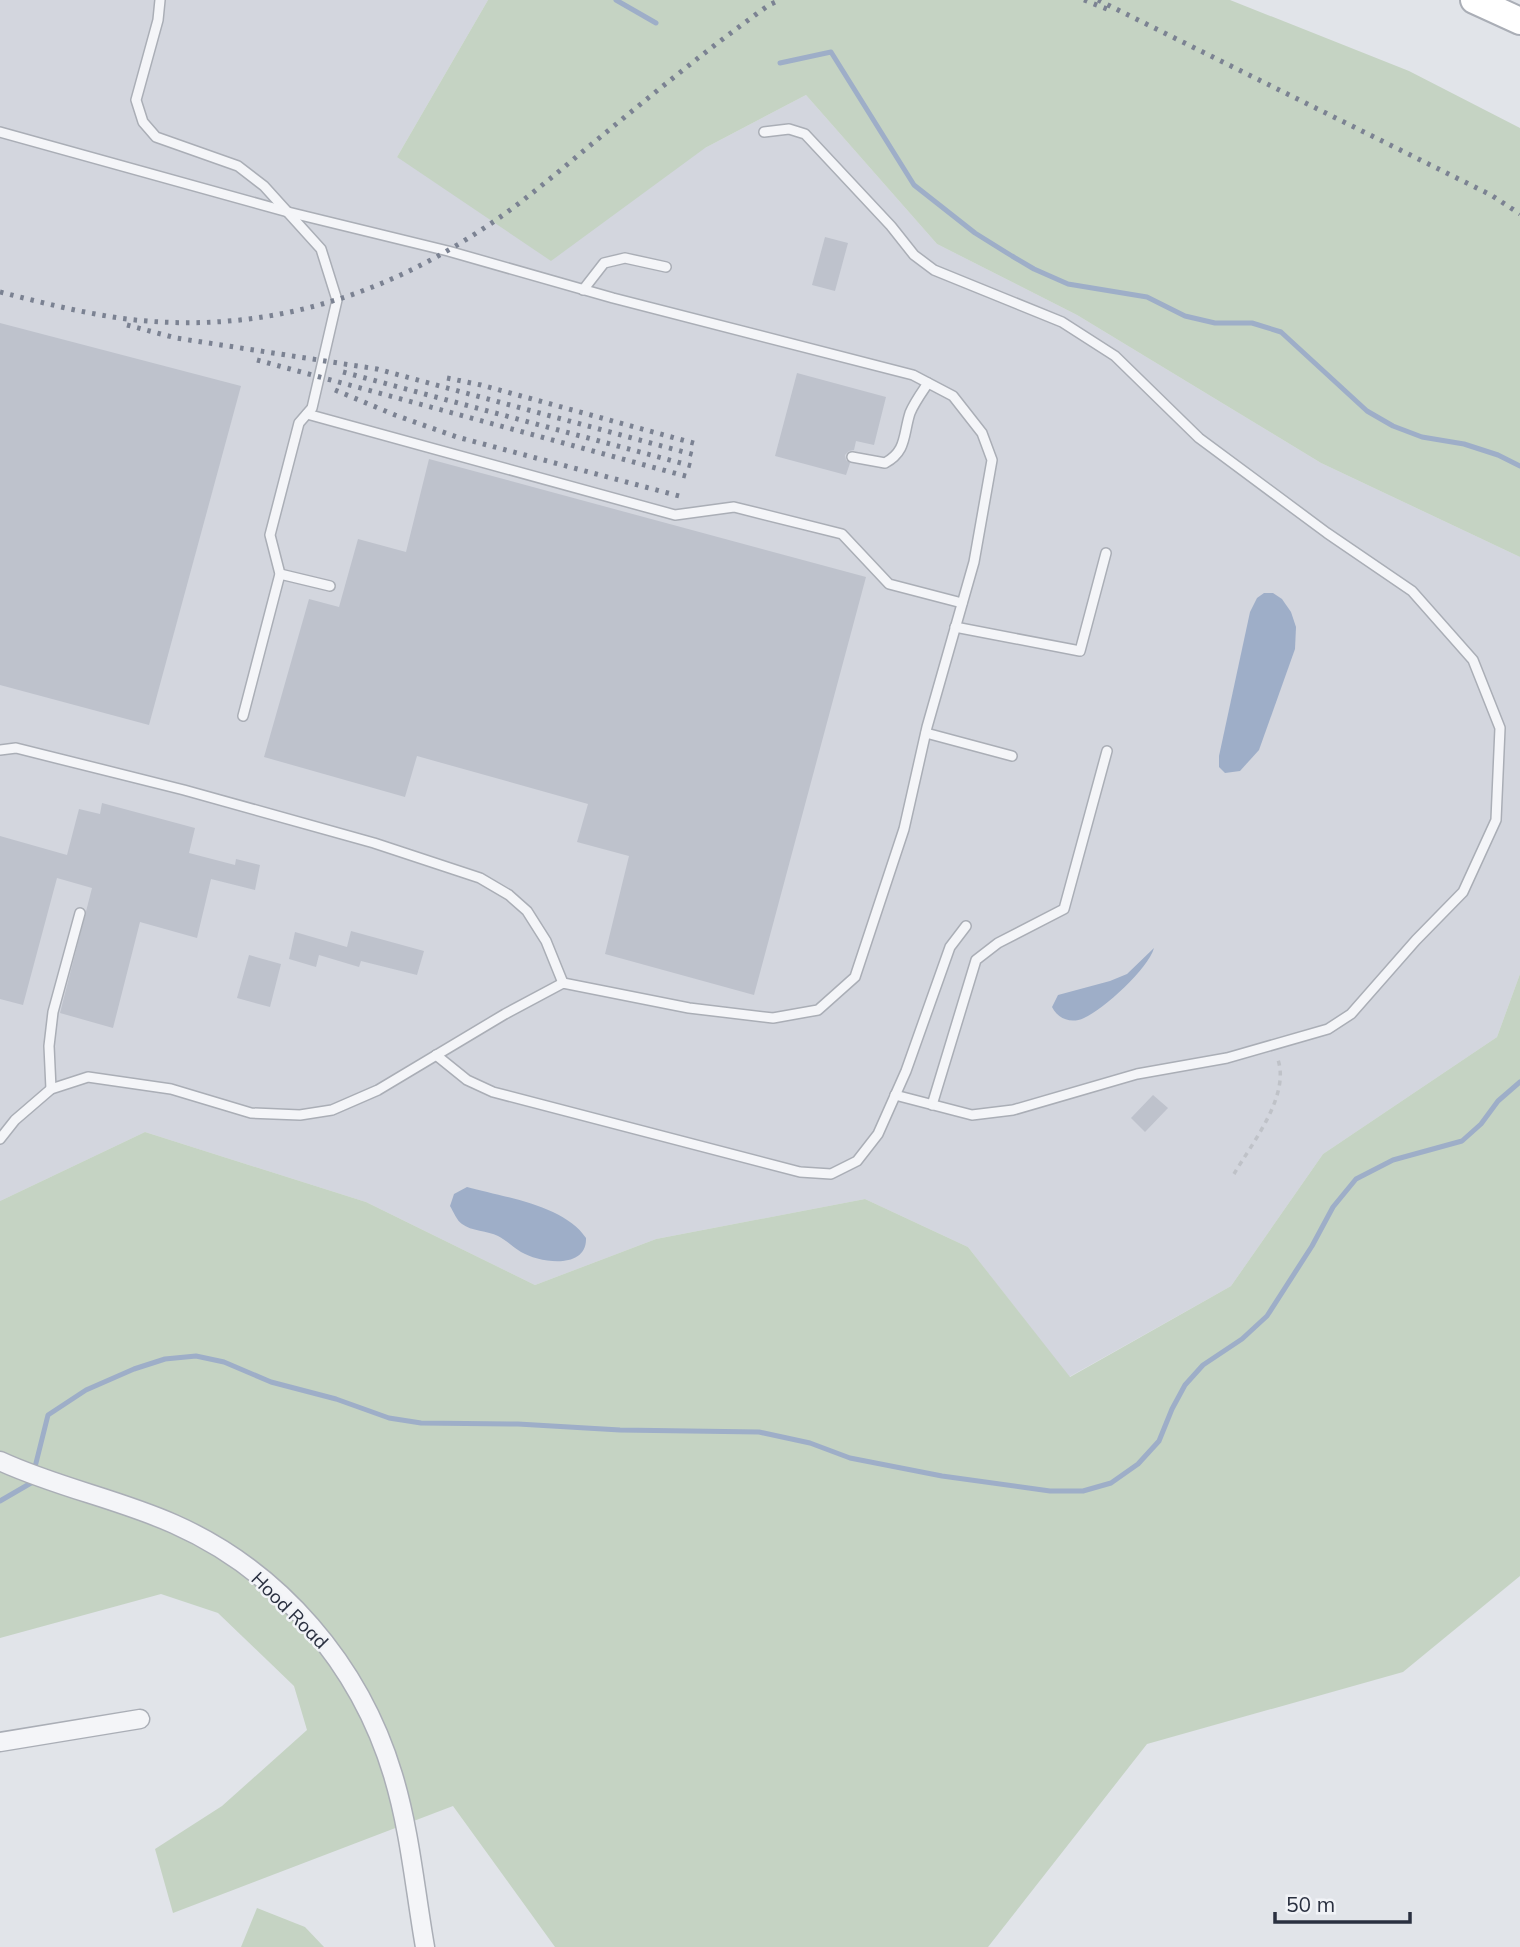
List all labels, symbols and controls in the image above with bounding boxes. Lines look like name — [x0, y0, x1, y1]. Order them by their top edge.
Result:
street label: Hood Road — [246, 1566, 334, 1654]
scale bar — [1275, 1881, 1410, 1925]
text: 50 m — [1286, 1891, 1335, 1917]

